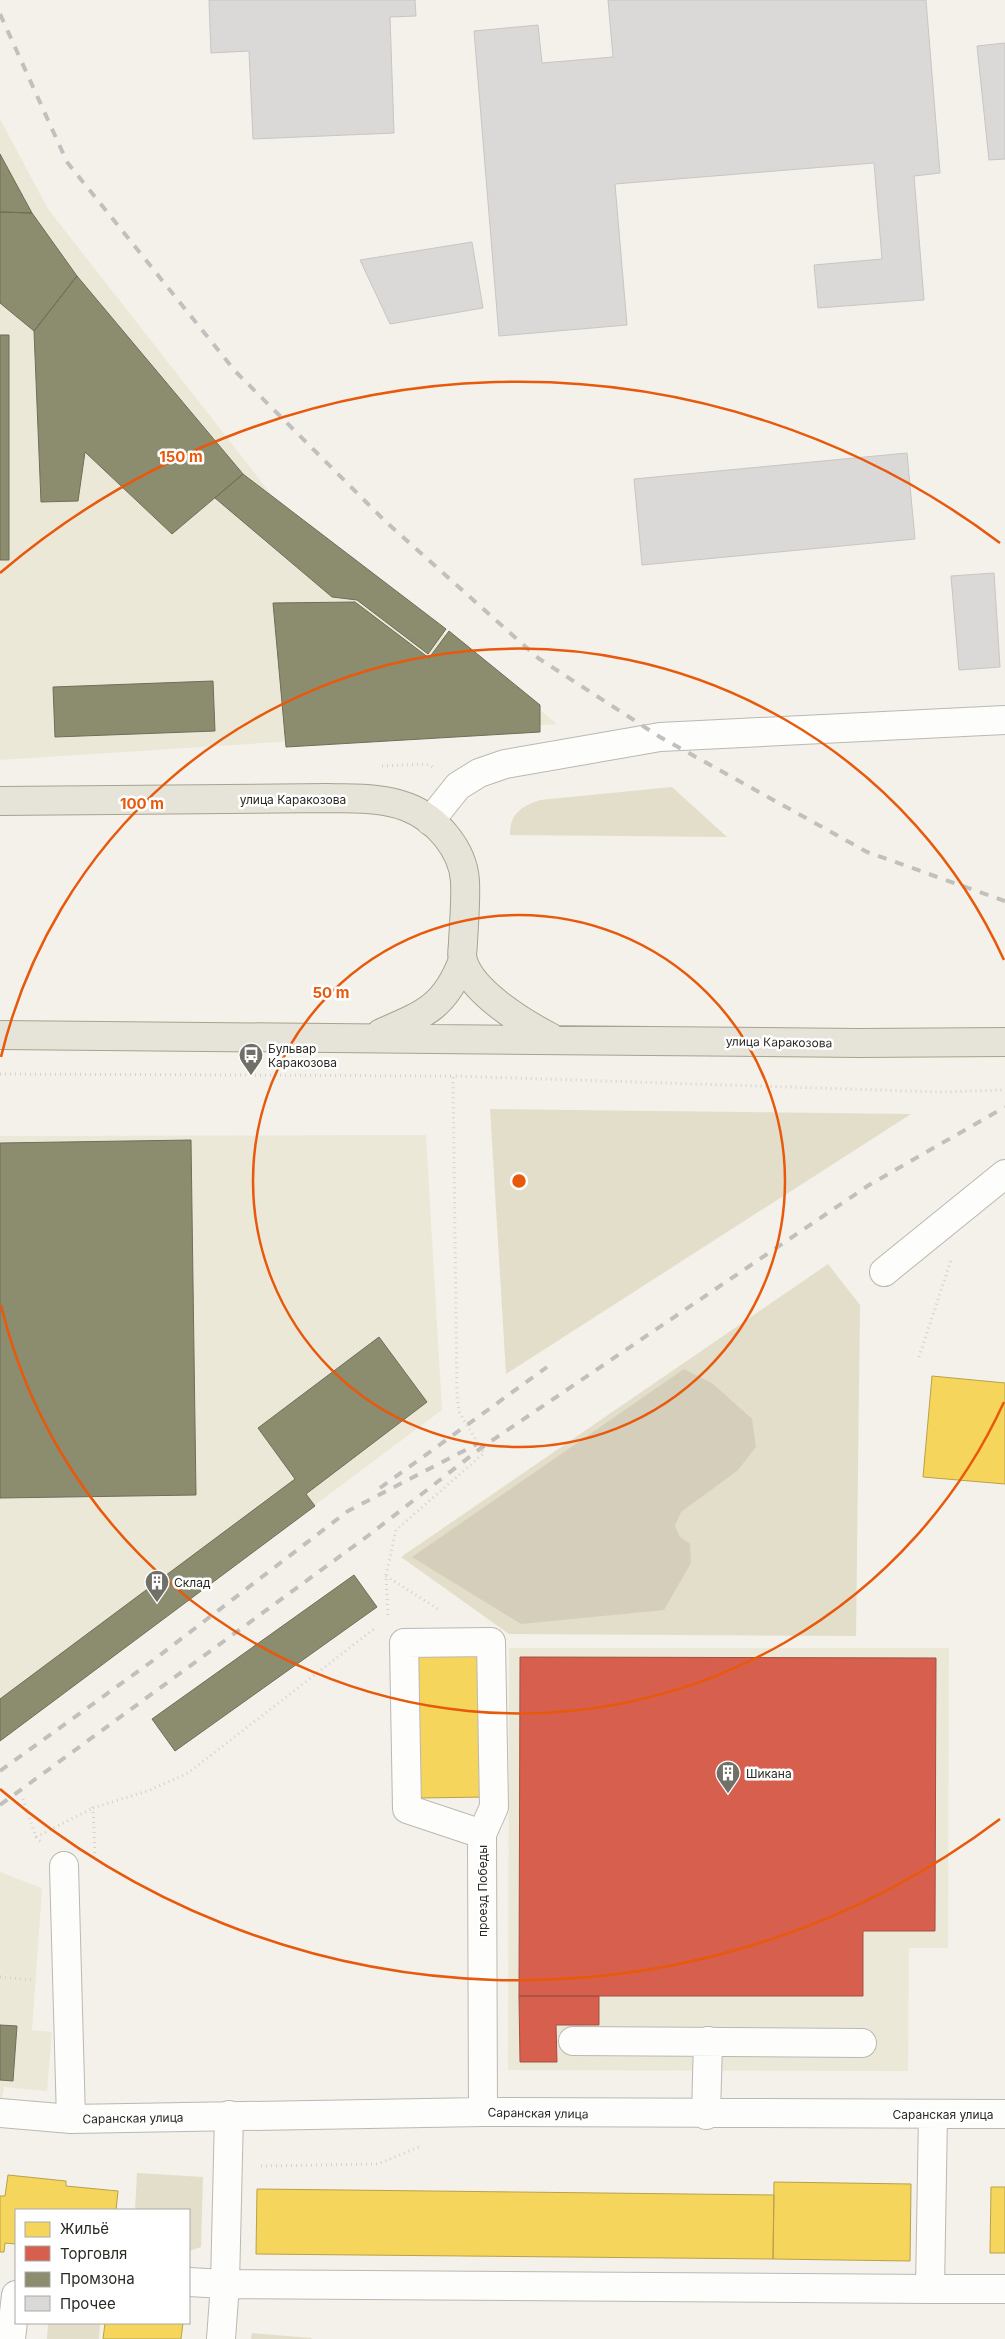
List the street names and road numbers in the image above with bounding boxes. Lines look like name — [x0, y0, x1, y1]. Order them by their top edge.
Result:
street label: улица Каракозова — [240, 792, 346, 807]
street label: улица Каракозова — [726, 1034, 832, 1050]
street label: проезд Победы — [475, 1845, 490, 1937]
street label: Саранская улица — [487, 2105, 589, 2121]
street label: Саранская улица — [892, 2107, 994, 2122]
street label: Саранская улица — [82, 2110, 184, 2126]

